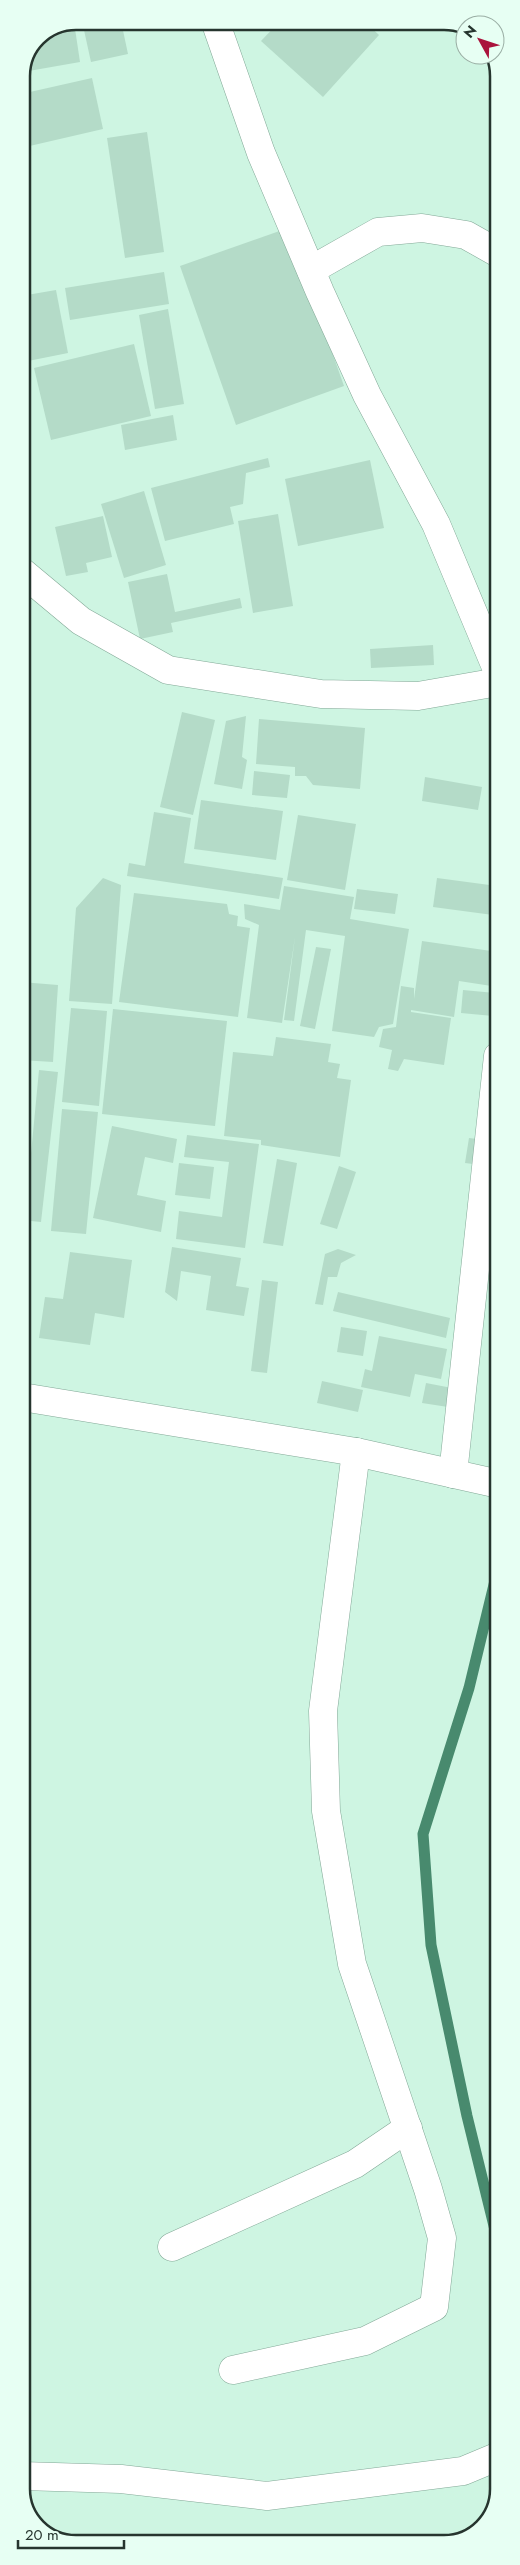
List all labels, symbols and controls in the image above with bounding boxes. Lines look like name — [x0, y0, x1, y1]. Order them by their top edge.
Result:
north arrow — [455, 15, 505, 65]
text: N — [459, 21, 481, 42]
scale bar — [18, 2518, 124, 2550]
text: 20 m — [25, 2524, 59, 2546]

